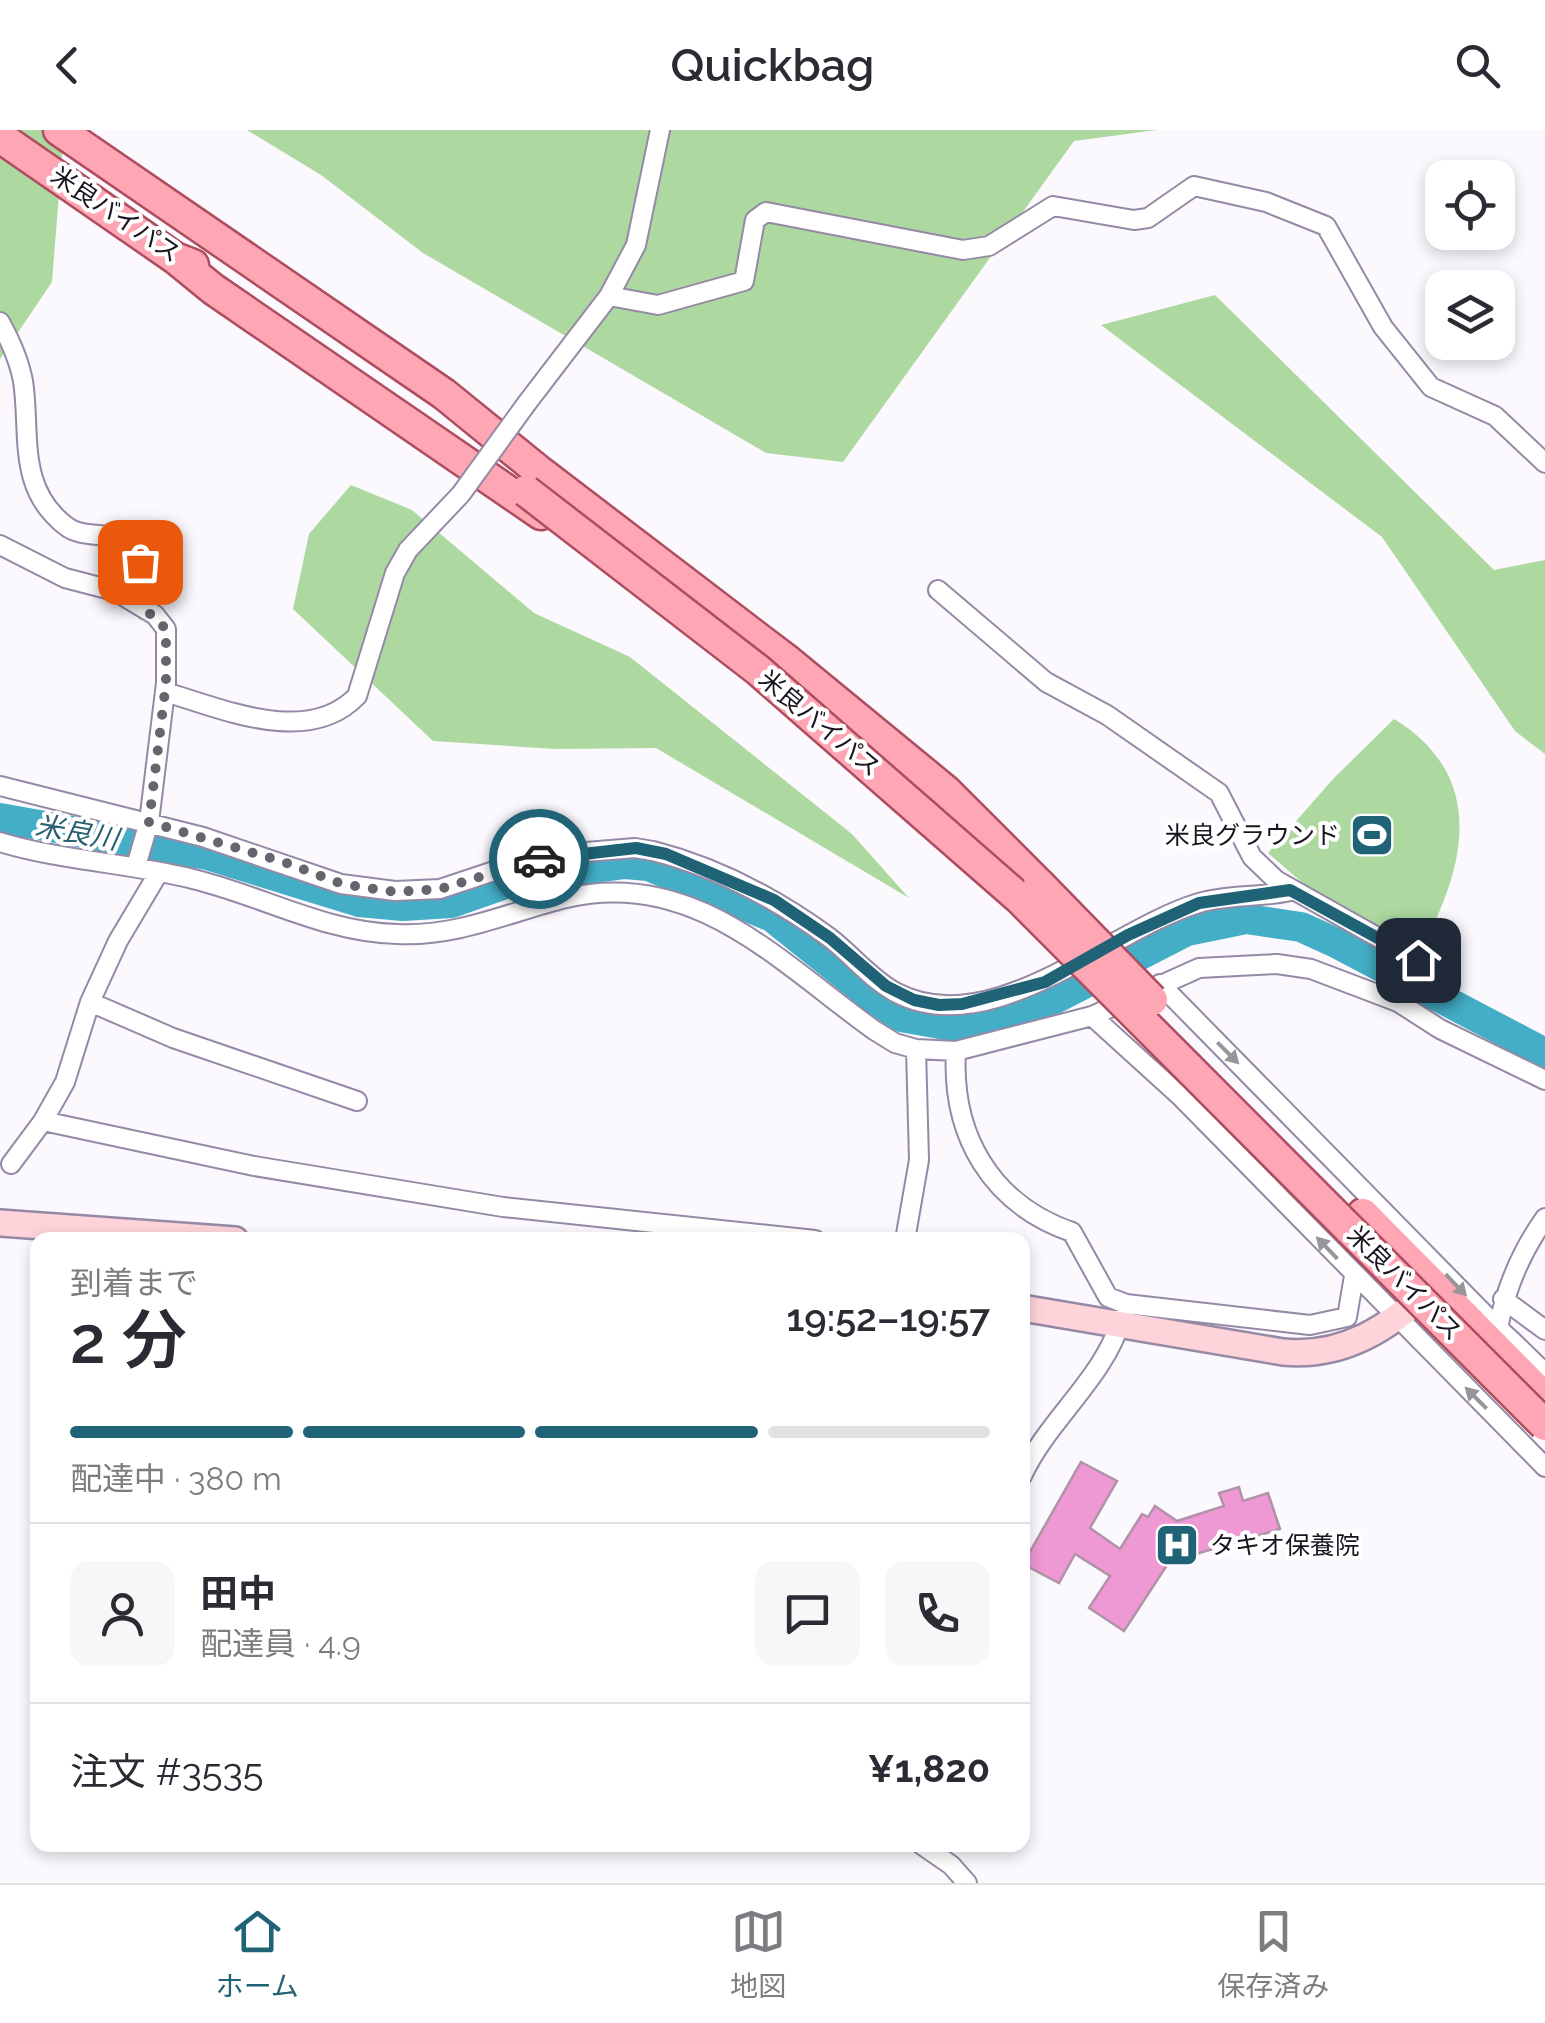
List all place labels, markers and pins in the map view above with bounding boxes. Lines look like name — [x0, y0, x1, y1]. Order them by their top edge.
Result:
pin — [98, 520, 183, 605]
sports icon: 米良グラウンド — [1349, 812, 1395, 858]
place label: 米良グラウンド — [1165, 820, 1340, 850]
pin — [1376, 918, 1461, 1003]
hospital icon: タキオ保養院 — [1154, 1522, 1200, 1568]
place label: タキオ保養院 — [1210, 1530, 1360, 1560]

